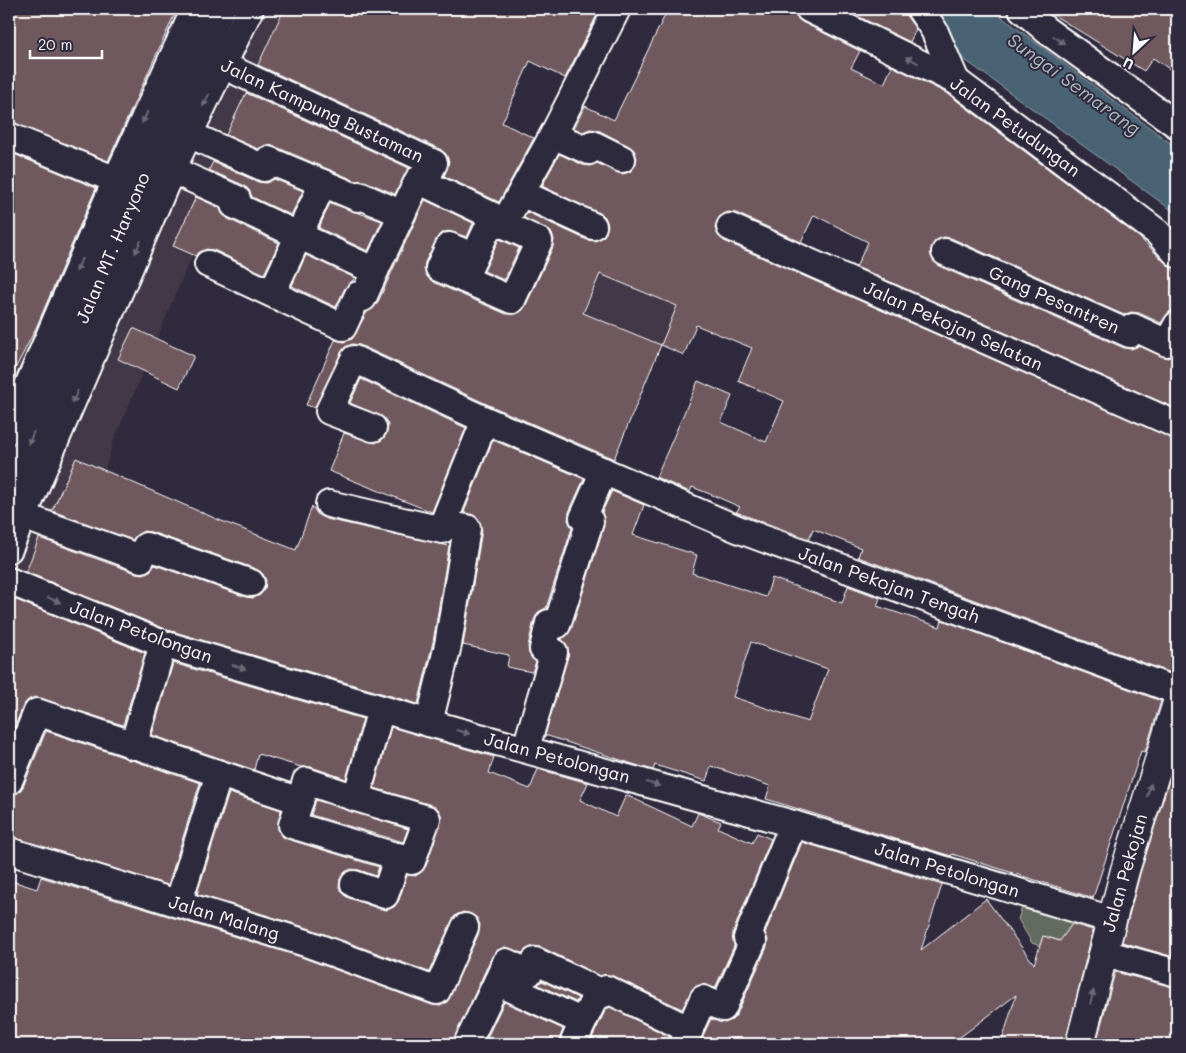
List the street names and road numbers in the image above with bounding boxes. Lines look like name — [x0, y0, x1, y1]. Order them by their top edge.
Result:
street label: Jalan Kampung Bustaman — [217, 53, 427, 168]
street label: Jalan Petudungan — [946, 71, 1085, 182]
street label: Jalan MT. Haryono — [69, 168, 155, 327]
street label: Gang Pesantren — [985, 259, 1124, 339]
street label: Jalan Pekojan Selatan — [860, 275, 1047, 376]
street label: Jalan Pekojan Tengah — [796, 540, 983, 628]
street label: Jalan Petolongan — [67, 594, 216, 668]
street label: Jalan Petolongan — [482, 726, 633, 788]
street label: Jalan Pekojan — [1096, 811, 1152, 935]
street label: Jalan Petolongan — [872, 836, 1023, 902]
street label: Jalan Malang — [166, 889, 282, 945]

